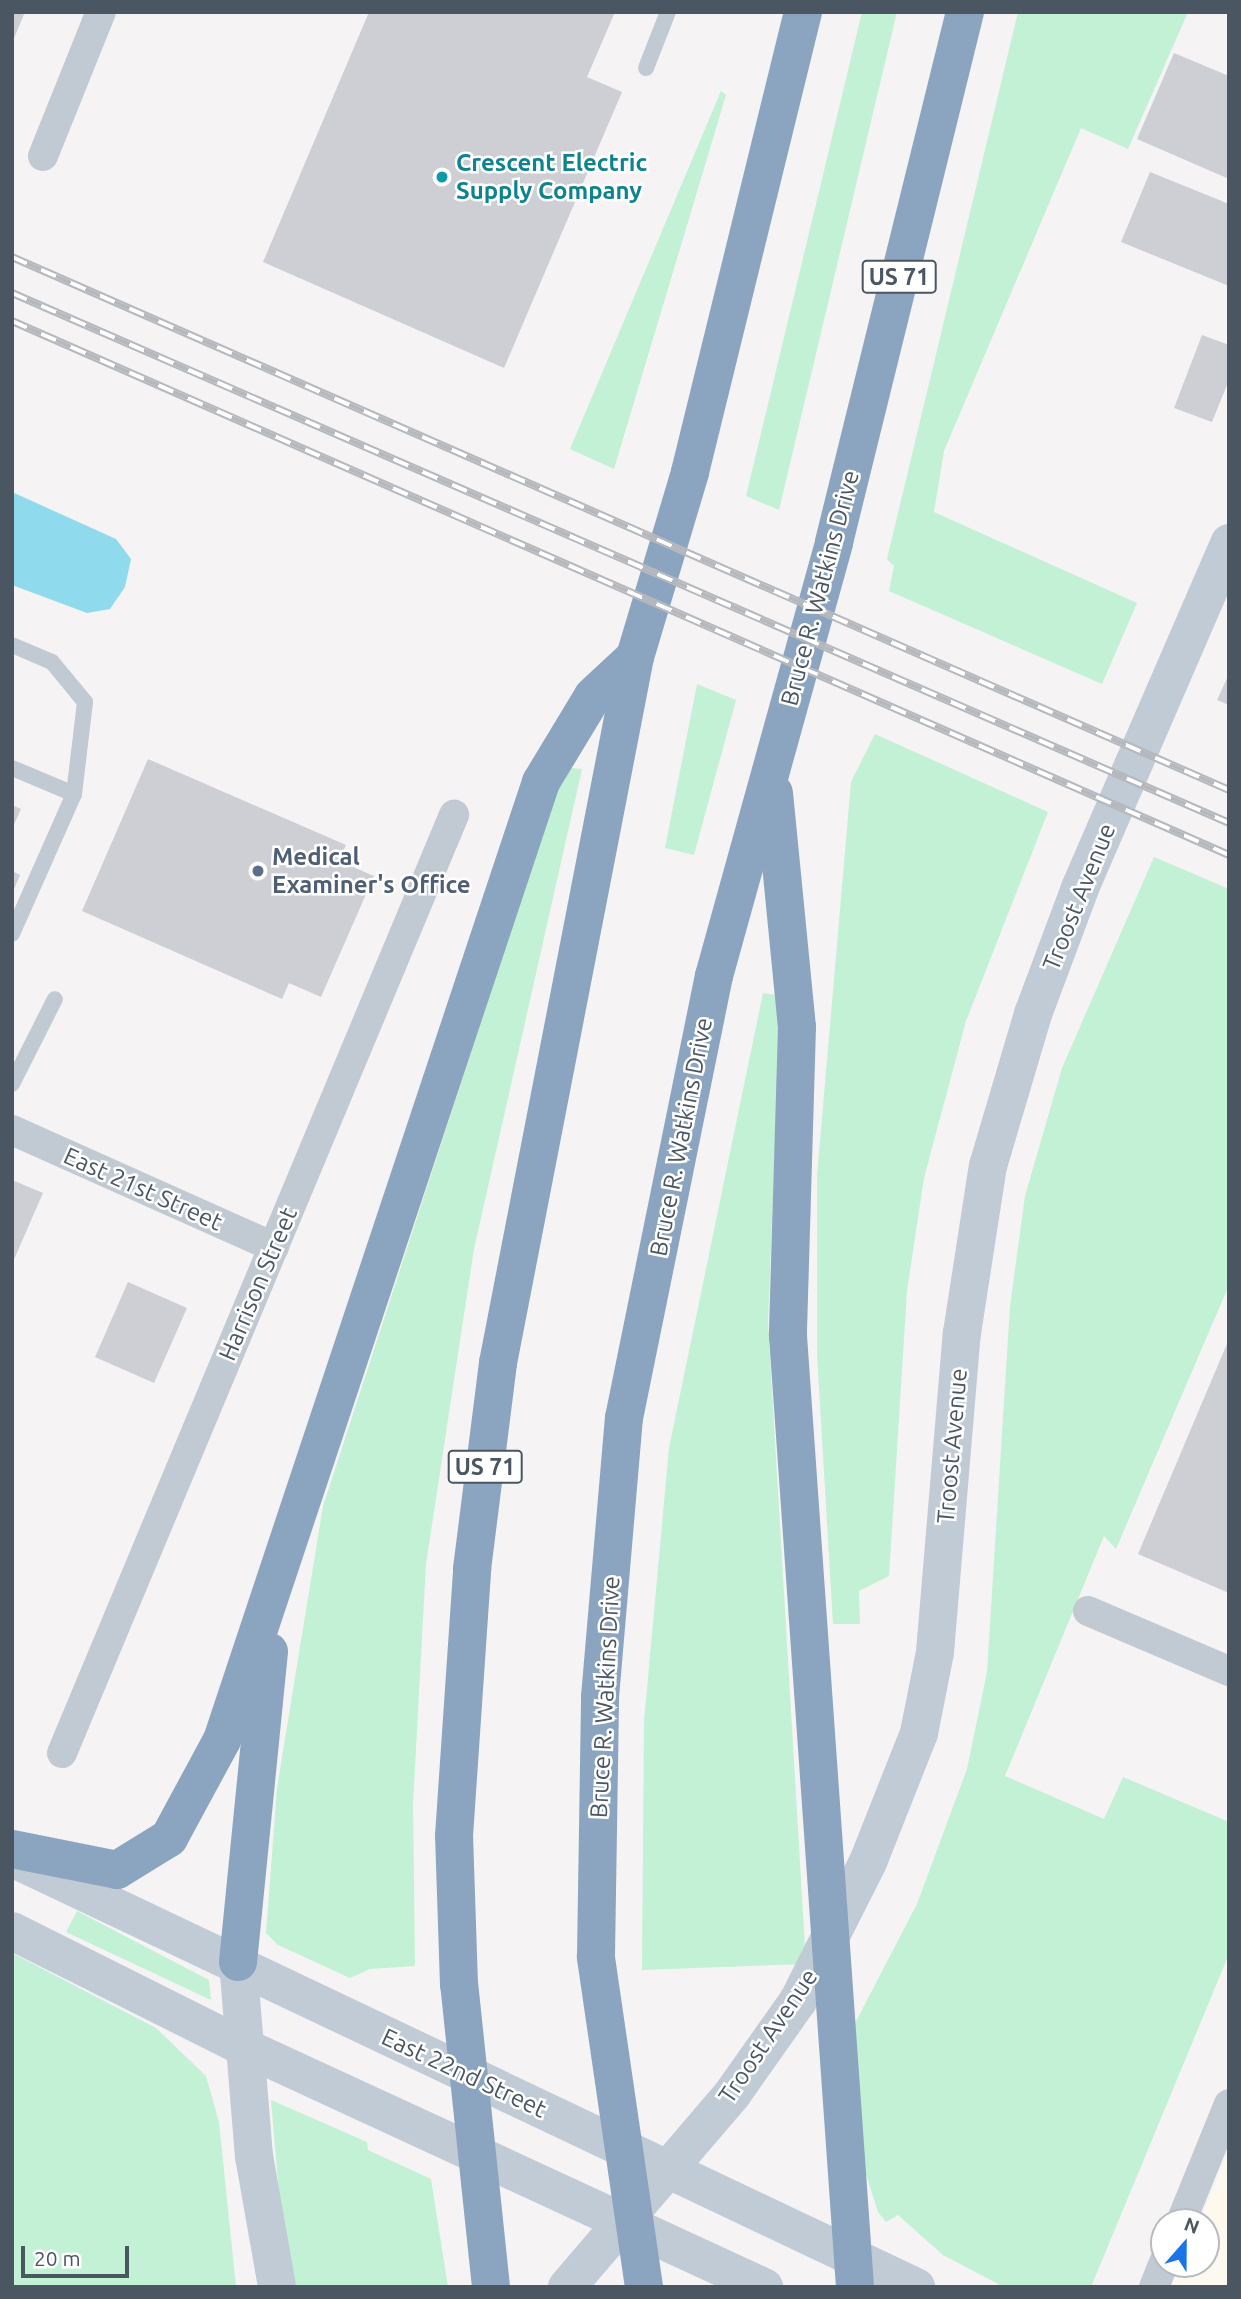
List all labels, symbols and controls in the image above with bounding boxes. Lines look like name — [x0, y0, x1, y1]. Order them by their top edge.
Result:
place label: Crescent Electric Supply Company — [456, 149, 647, 205]
marker: Crescent Electric Supply Company — [434, 169, 450, 185]
road number: US 71 — [860, 258, 937, 296]
street label: Bruce R. Watkins Drive — [775, 467, 865, 709]
street label: Troost Avenue — [1036, 819, 1122, 975]
place label: Medical Examiner's Office — [272, 843, 471, 899]
marker: Medical Examiner's Office — [250, 863, 266, 879]
street label: Bruce R. Watkins Drive — [644, 1015, 718, 1259]
street label: East 21st Street — [59, 1141, 227, 1237]
street label: Harrison Street — [213, 1203, 303, 1365]
street label: Troost Avenue — [931, 1367, 973, 1525]
road number: US 71 — [447, 1448, 524, 1486]
street label: Bruce R. Watkins Drive — [584, 1575, 626, 1819]
street label: Troost Avenue — [712, 1963, 824, 2109]
street label: East 22nd Street — [377, 2022, 551, 2124]
north arrow — [1150, 2208, 1220, 2278]
text: N — [1181, 2212, 1202, 2238]
scale bar — [24, 2232, 133, 2276]
text: 20 m — [34, 2246, 81, 2270]

